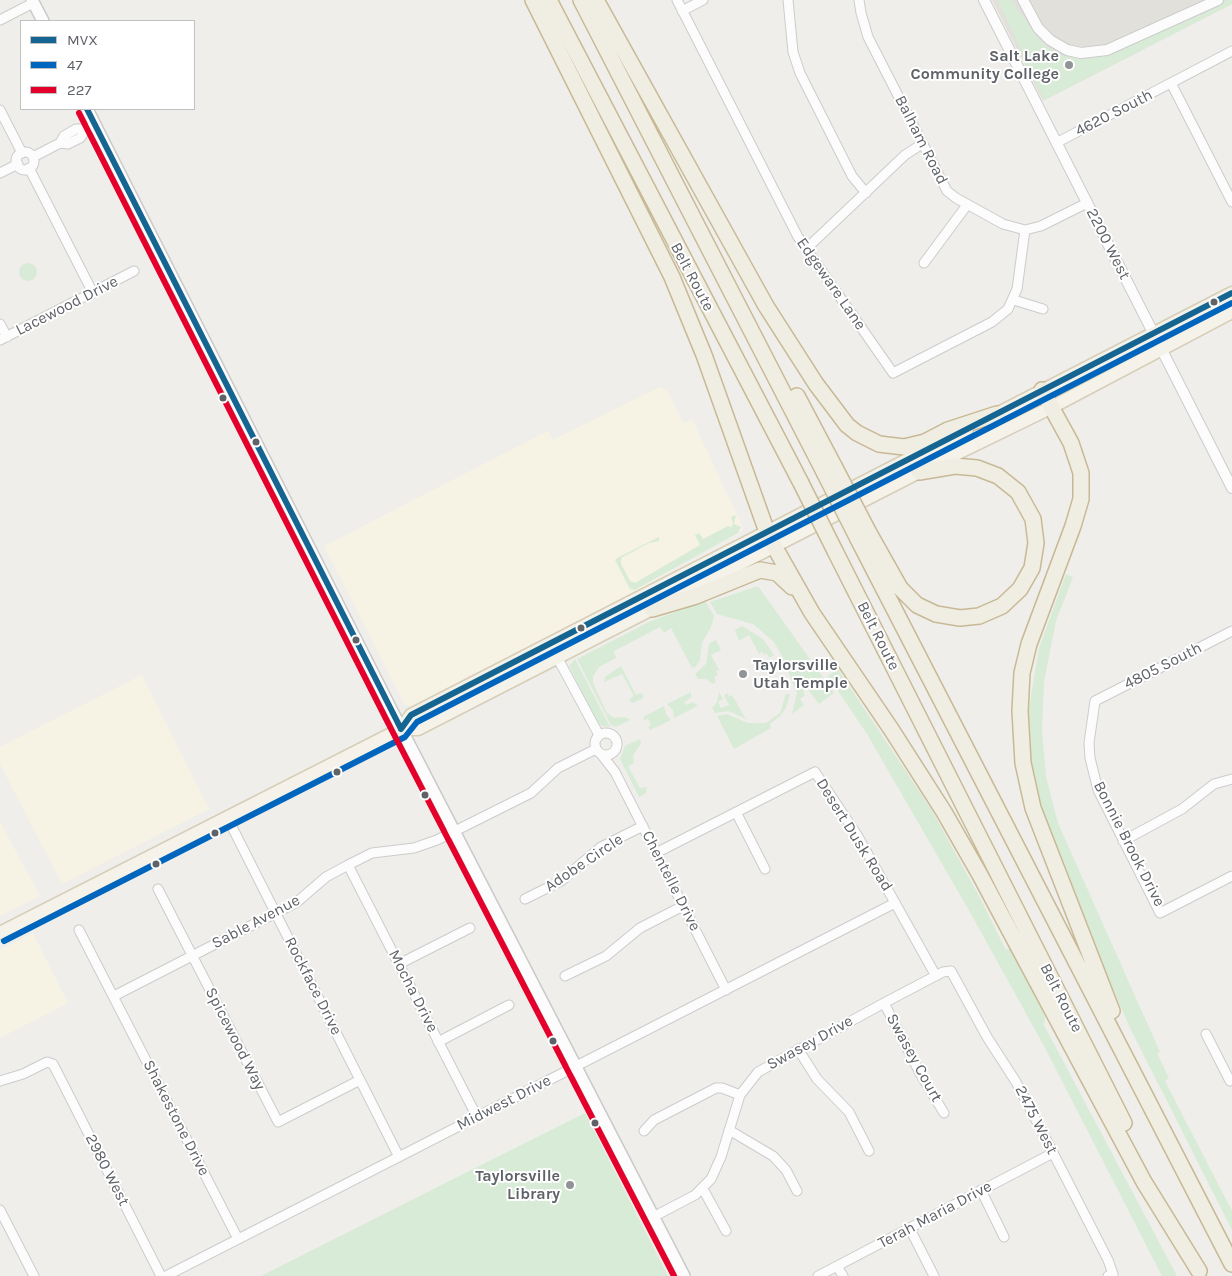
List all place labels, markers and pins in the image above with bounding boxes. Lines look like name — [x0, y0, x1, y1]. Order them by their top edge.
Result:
place label: Salt Lake Community College — [911, 46, 1059, 84]
marker: Salt Lake Community College — [1063, 59, 1075, 71]
unlabelled marker — [1209, 297, 1219, 307]
unlabelled marker — [218, 393, 228, 403]
unlabelled marker — [251, 437, 261, 447]
unlabelled marker — [576, 623, 586, 633]
unlabelled marker — [351, 635, 361, 645]
place label: Taylorsville Utah Temple — [753, 655, 848, 693]
marker: Taylorsville Utah Temple — [737, 668, 749, 680]
unlabelled marker — [332, 767, 342, 777]
unlabelled marker — [420, 790, 430, 800]
unlabelled marker — [210, 828, 220, 838]
unlabelled marker — [151, 859, 161, 869]
unlabelled marker — [548, 1036, 558, 1046]
unlabelled marker — [590, 1118, 600, 1128]
place label: Taylorsville Library — [475, 1166, 560, 1204]
marker: Taylorsville Library — [564, 1179, 576, 1191]

